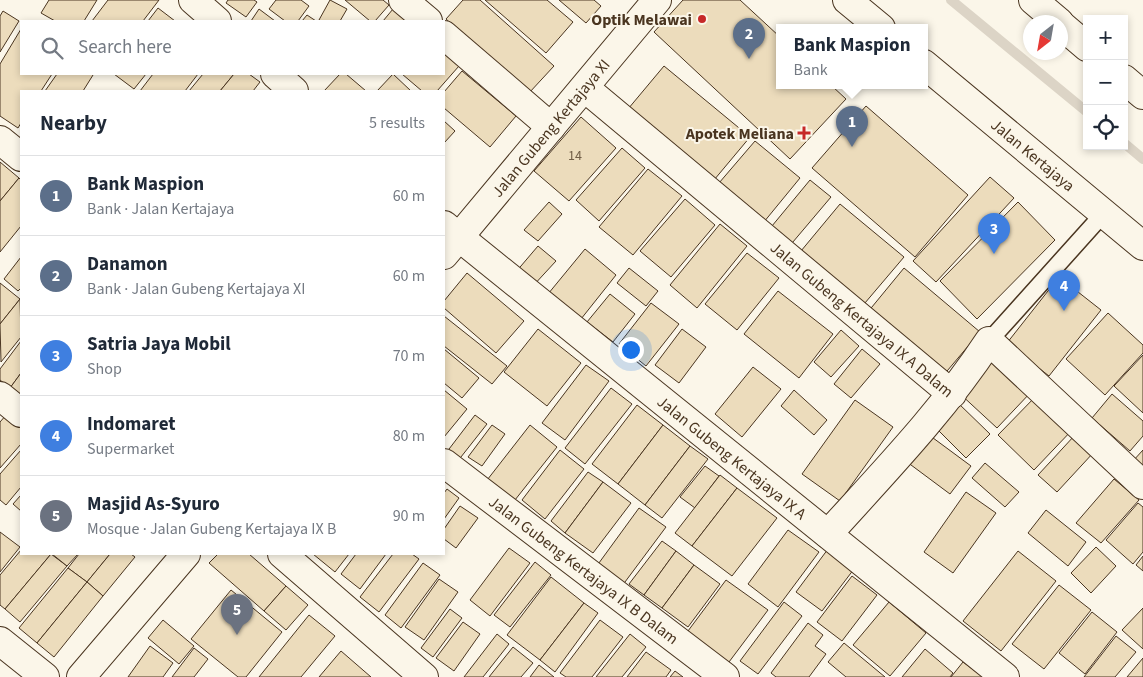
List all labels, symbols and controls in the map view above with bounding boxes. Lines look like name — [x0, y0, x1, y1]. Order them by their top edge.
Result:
place label: Optik Melawai — [591, 9, 692, 31]
marker: Optik Melawai — [696, 13, 708, 25]
north arrow — [1023, 15, 1068, 60]
map controls — [1083, 15, 1128, 150]
button: + — [1083, 15, 1128, 60]
pin: 2 — [733, 18, 765, 59]
search box — [20, 20, 445, 75]
popup — [776, 24, 928, 89]
text: Bank Maspion — [793, 32, 911, 59]
icon: search — [38, 34, 66, 62]
text: Search here — [78, 34, 172, 61]
street label: Jalan Gubeng Kertajaya XI — [487, 54, 615, 202]
text: Bank — [793, 59, 828, 81]
button: − — [1083, 60, 1128, 105]
button: locate — [1083, 105, 1128, 150]
pin: 1 — [836, 106, 868, 147]
text: Nearby — [40, 108, 107, 138]
text: 5 results — [369, 112, 425, 134]
street label: Jalan Kertajaya — [986, 114, 1079, 197]
place label: Apotek Meliana — [685, 123, 794, 145]
marker: Apotek Meliana — [798, 127, 810, 139]
house number: 14 — [568, 146, 582, 166]
text: Bank Maspion — [87, 171, 204, 198]
text: 1 — [52, 185, 60, 207]
text: 60 m — [393, 185, 425, 207]
text: Bank · Jalan Kertajaya — [87, 198, 234, 220]
pin: 3 — [978, 213, 1010, 254]
street label: Jalan Gubeng Kertajaya IX A Dalam — [765, 237, 958, 403]
text: Danamon — [87, 251, 168, 278]
text: 2 — [52, 265, 60, 287]
text: 60 m — [393, 265, 425, 287]
pin: 4 — [1048, 270, 1080, 311]
text: Bank · Jalan Gubeng Kertajaya XI — [87, 278, 305, 300]
text: Satria Jaya Mobil — [87, 331, 231, 358]
your location — [618, 337, 644, 363]
text: 3 — [52, 345, 60, 367]
text: 70 m — [393, 345, 425, 367]
text: Shop — [87, 358, 122, 380]
street label: Jalan Gubeng Kertajaya IX A — [652, 391, 811, 525]
text: Indomaret — [87, 411, 176, 438]
text: 4 — [52, 425, 60, 447]
text: 80 m — [393, 425, 425, 447]
text: Supermarket — [87, 438, 174, 460]
text: Masjid As-Syuro — [87, 491, 220, 518]
street label: Jalan Gubeng Kertajaya IX B Dalam — [484, 491, 683, 650]
text: 5 — [52, 505, 60, 527]
text: 90 m — [393, 505, 425, 527]
text: Mosque · Jalan Gubeng Kertajaya IX B — [87, 518, 336, 540]
pin: 5 — [221, 594, 253, 635]

